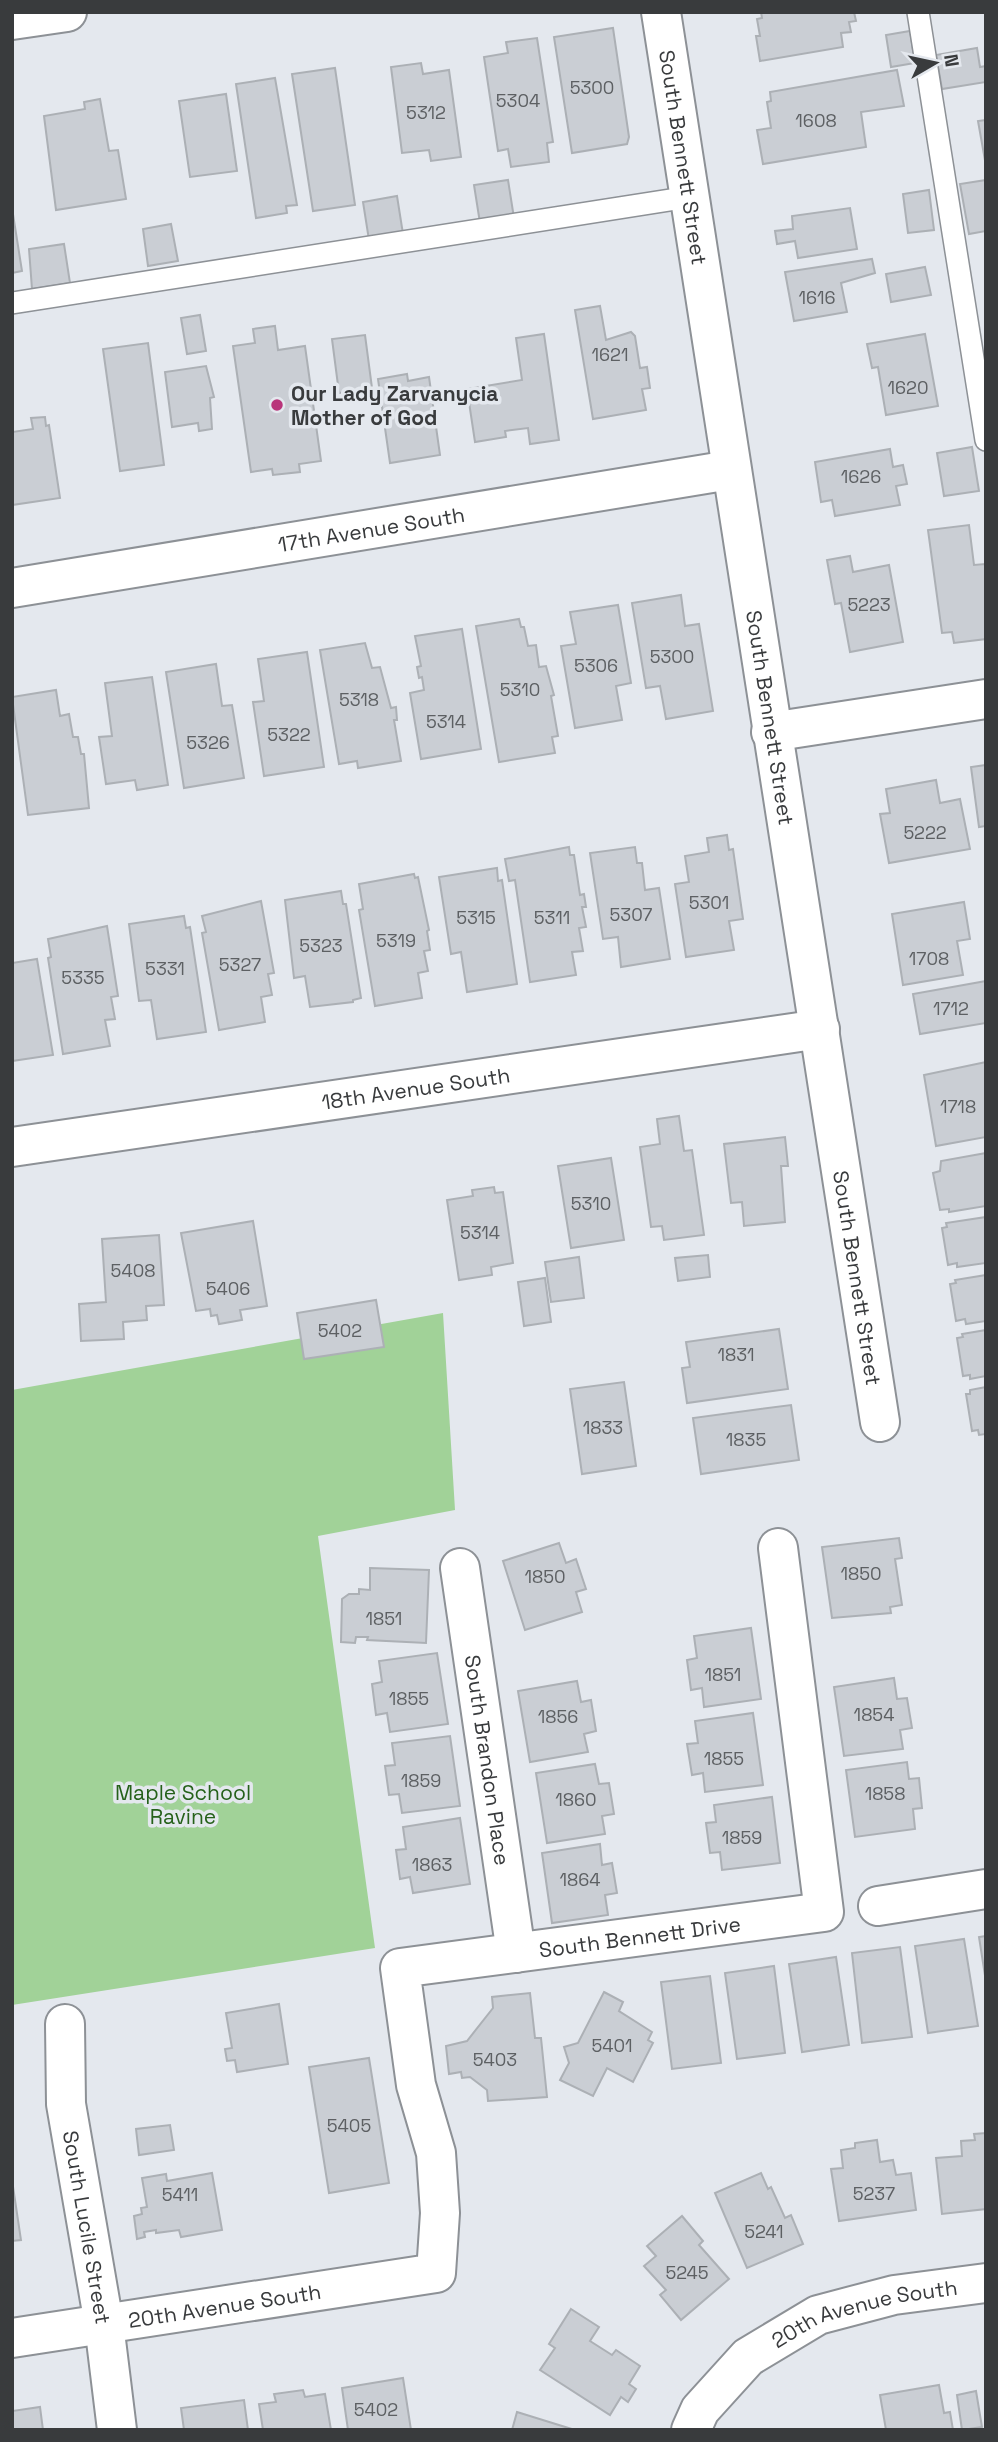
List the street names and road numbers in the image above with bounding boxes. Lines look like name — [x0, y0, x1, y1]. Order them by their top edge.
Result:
street label: South Bennett Street — [654, 48, 714, 267]
street label: 17th Avenue South — [276, 500, 467, 558]
street label: South Bennett Street — [741, 608, 801, 827]
street label: 18th Avenue South — [320, 1061, 512, 1115]
street label: South Bennett Street — [828, 1168, 888, 1387]
street label: South Brandon Place — [459, 1653, 517, 1867]
street label: South Bennett Drive — [537, 1910, 742, 1963]
street label: South Lucile Street — [57, 2128, 117, 2326]
street label: 20th Avenue South — [766, 2273, 959, 2354]
street label: 20th Avenue South — [126, 2277, 323, 2334]

